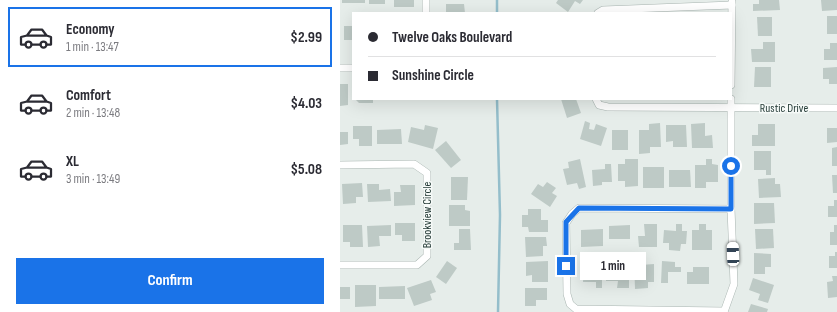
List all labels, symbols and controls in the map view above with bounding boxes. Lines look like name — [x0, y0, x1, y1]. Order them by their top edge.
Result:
icon: car — [18, 19, 54, 55]
text: Economy — [66, 20, 115, 39]
text: $2.99 — [290, 28, 322, 47]
text: Twelve Oaks Boulevard — [392, 28, 512, 47]
text: 1 min · 13:47 — [66, 39, 119, 55]
text: Sunshine Circle — [392, 66, 474, 85]
icon: car — [18, 85, 54, 121]
text: Comfort — [66, 86, 111, 105]
text: $4.03 — [290, 94, 322, 113]
street label: Rustic Drive — [760, 101, 808, 116]
text: 2 min · 13:48 — [66, 105, 120, 121]
icon: car — [18, 151, 54, 187]
text: XL — [66, 152, 79, 171]
route start — [722, 157, 740, 175]
text: $5.08 — [290, 160, 322, 179]
text: 3 min · 13:49 — [66, 171, 120, 187]
street label: Brookview Circle — [420, 182, 435, 248]
car — [727, 242, 739, 266]
callout: 1 min — [580, 252, 646, 280]
route end — [557, 257, 575, 275]
button: Confirm — [16, 258, 324, 304]
text: 1 min — [601, 258, 625, 274]

